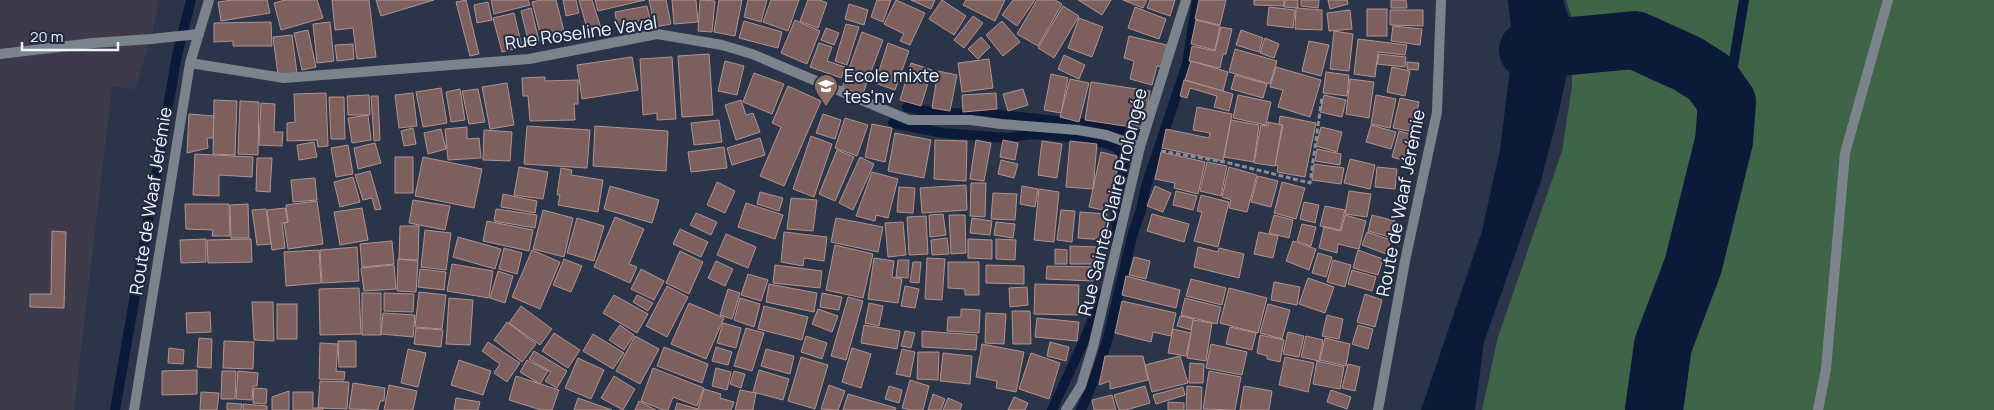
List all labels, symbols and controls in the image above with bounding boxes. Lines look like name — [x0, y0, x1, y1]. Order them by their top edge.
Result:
street label: Rue Roseline Vaval — [503, 9, 659, 55]
scale bar — [22, 20, 119, 52]
text: 20 m — [30, 26, 63, 47]
place label: Ecole mixte tes'nv — [844, 63, 939, 108]
school or university icon: Ecole mixte tes'nv — [813, 73, 839, 107]
street label: Rue Sainte-Claire Prolongée — [1072, 85, 1152, 318]
street label: Route de Waaf Jérémie — [123, 105, 177, 297]
street label: Route de Waaf Jérémie — [1370, 107, 1430, 298]

